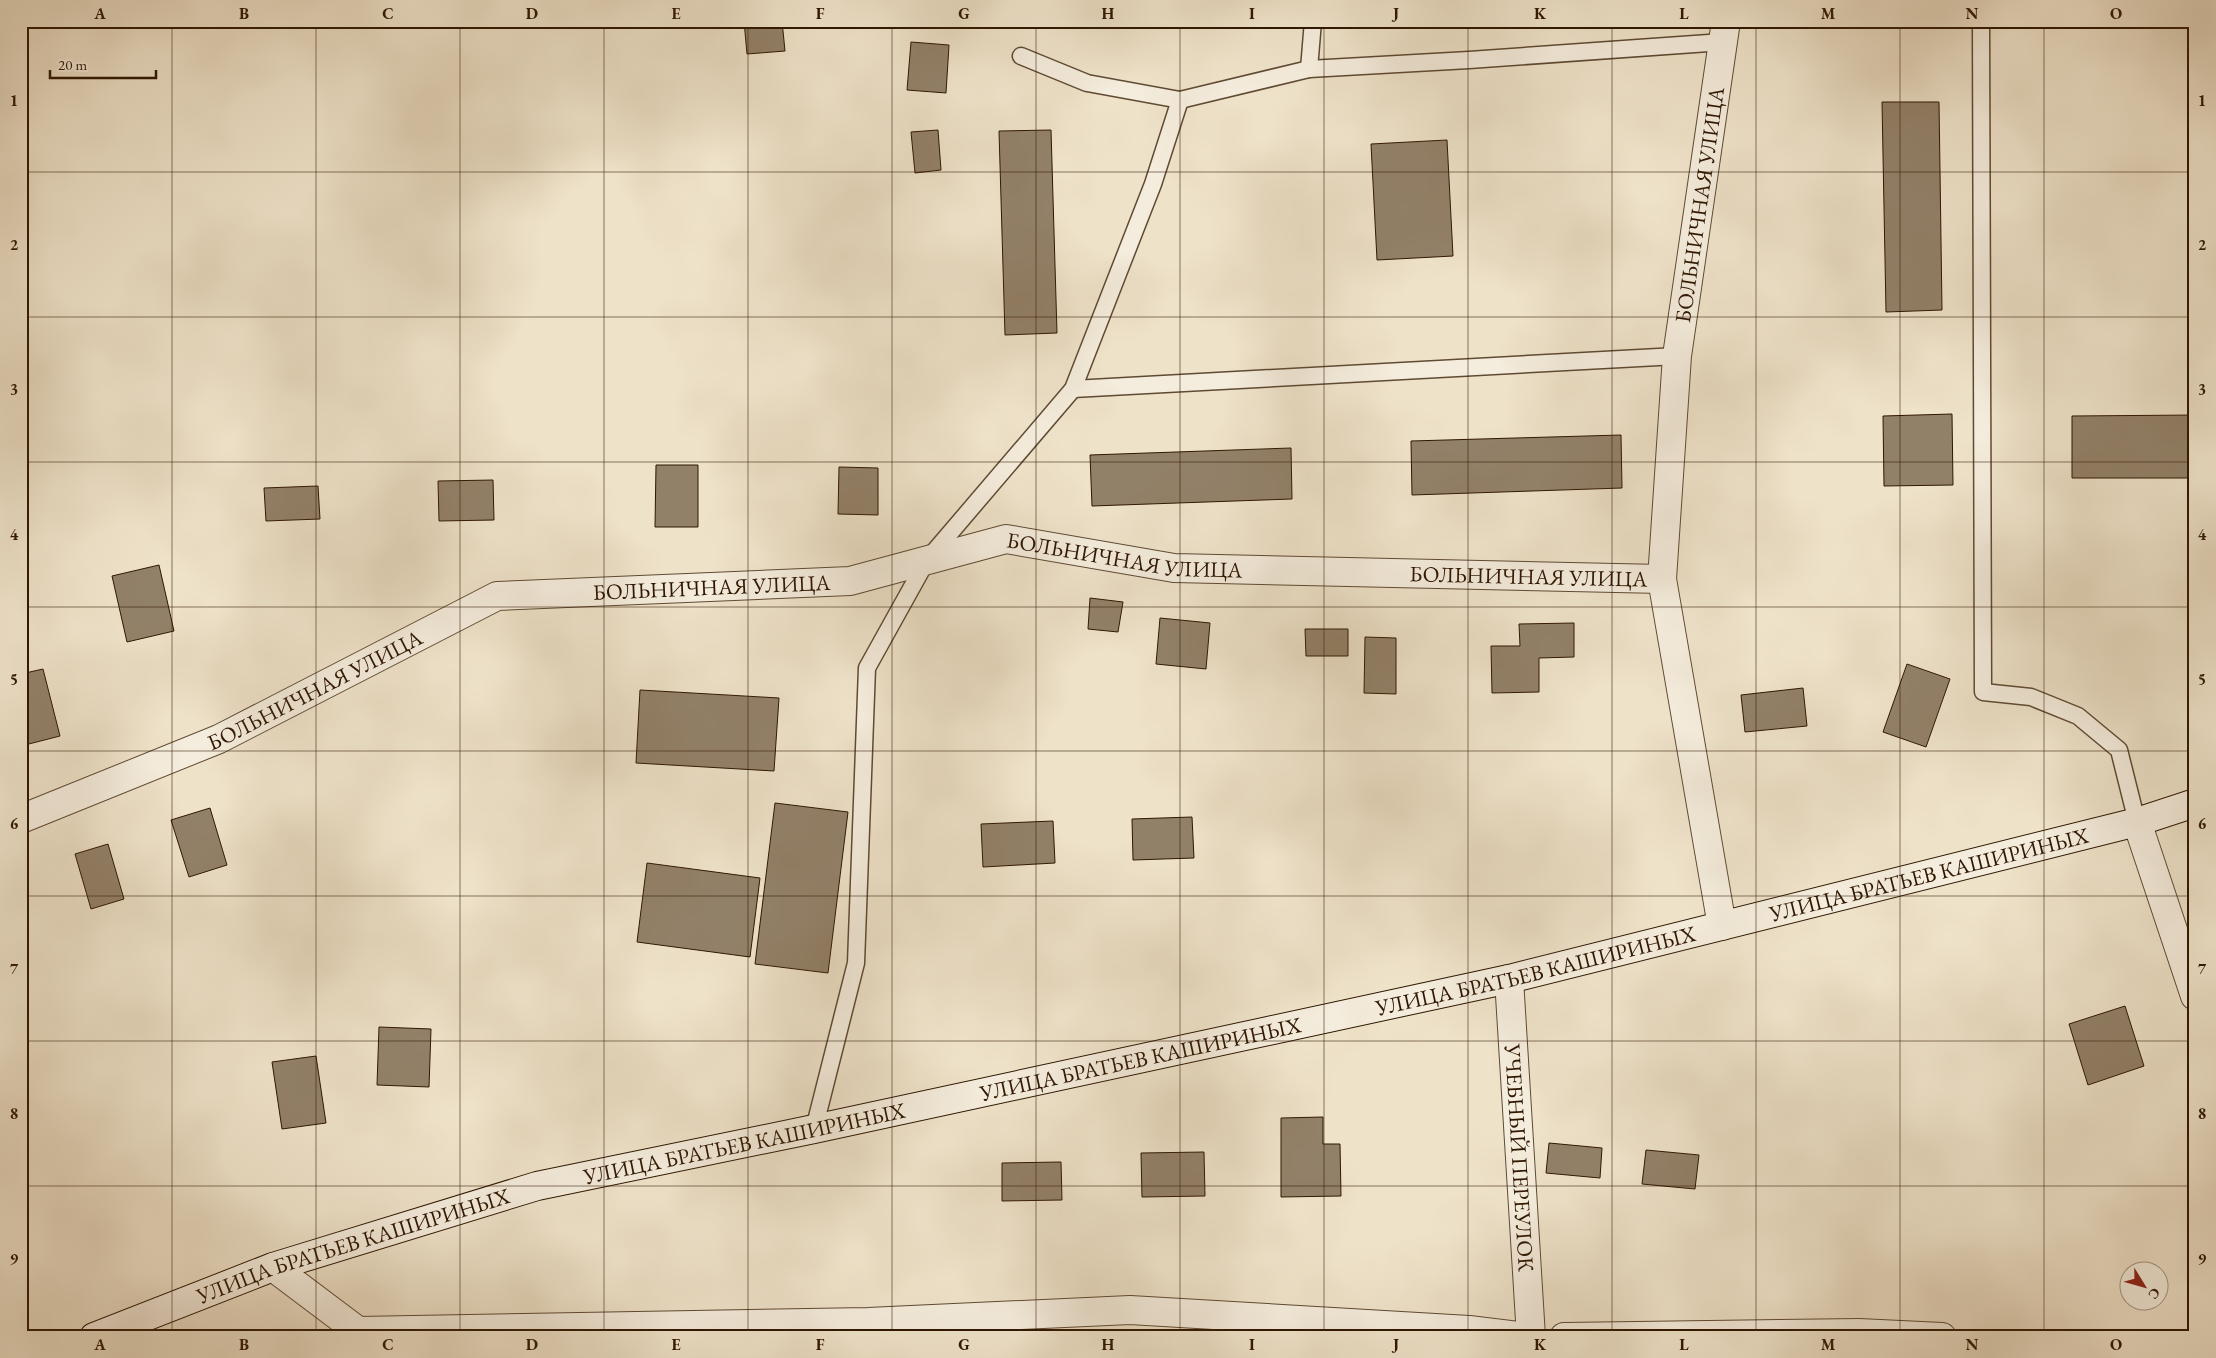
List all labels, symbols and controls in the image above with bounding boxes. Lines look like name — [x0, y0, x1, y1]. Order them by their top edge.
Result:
text: A — [93, 3, 106, 24]
text: B — [239, 3, 249, 24]
text: C — [382, 3, 394, 24]
text: D — [526, 3, 538, 24]
text: E — [671, 3, 681, 24]
text: F — [816, 3, 825, 24]
text: G — [958, 3, 970, 24]
text: H — [1102, 3, 1115, 24]
text: I — [1249, 3, 1255, 24]
text: J — [1391, 3, 1399, 24]
text: K — [1534, 3, 1547, 24]
text: L — [1679, 3, 1689, 24]
text: M — [1821, 3, 1836, 24]
text: N — [1966, 3, 1979, 24]
text: O — [2110, 3, 2122, 24]
scale bar — [50, 48, 156, 80]
text: 20 m — [58, 55, 87, 74]
street label: БОЛЬНИЧНАЯ УЛИЦА — [1668, 84, 1731, 325]
text: 1 — [10, 90, 18, 111]
text: 1 — [2198, 90, 2206, 111]
text: 2 — [10, 234, 19, 255]
text: 2 — [2198, 234, 2207, 255]
text: 3 — [10, 379, 18, 400]
text: 3 — [2198, 379, 2206, 400]
text: 4 — [10, 524, 19, 545]
text: 4 — [2198, 524, 2207, 545]
street label: БОЛЬНИЧНАЯ УЛИЦА — [1005, 525, 1244, 584]
street label: БОЛЬНИЧНАЯ УЛИЦА — [1409, 559, 1648, 593]
street label: БОЛЬНИЧНАЯ УЛИЦА — [592, 567, 832, 606]
street label: БОЛЬНИЧНАЯ УЛИЦА — [203, 622, 428, 757]
text: 5 — [10, 669, 18, 690]
text: 5 — [2198, 669, 2206, 690]
text: 6 — [10, 813, 19, 834]
text: 6 — [2198, 813, 2207, 834]
street label: УЛИЦА БРАТЬЕВ КАШИРИНЫХ — [1765, 820, 2092, 928]
street label: УЛИЦА БРАТЬЕВ КАШИРИНЫХ — [1372, 918, 1699, 1022]
text: 7 — [10, 958, 19, 979]
text: 7 — [2198, 958, 2207, 979]
street label: УЛИЦА БРАТЬЕВ КАШИРИНЫХ — [976, 1010, 1304, 1108]
street label: УЧЕБНЫЙ ПЕРЕУЛОК — [1498, 1042, 1541, 1273]
street label: УЛИЦА БРАТЬЕВ КАШИРИНЫХ — [580, 1095, 908, 1191]
text: 8 — [10, 1103, 18, 1124]
text: 8 — [2198, 1103, 2206, 1124]
street label: УЛИЦА БРАТЬЕВ КАШИРИНЫХ — [191, 1181, 514, 1310]
text: 9 — [10, 1248, 19, 1269]
text: 9 — [2198, 1248, 2207, 1269]
north arrow — [2118, 1260, 2168, 1310]
text: С — [2144, 1284, 2165, 1303]
text: A — [93, 1334, 106, 1355]
text: B — [239, 1334, 249, 1355]
text: C — [382, 1334, 394, 1355]
text: D — [526, 1334, 538, 1355]
text: E — [671, 1334, 681, 1355]
text: F — [816, 1334, 825, 1355]
text: G — [958, 1334, 970, 1355]
text: H — [1102, 1334, 1115, 1355]
text: I — [1249, 1334, 1255, 1355]
text: J — [1391, 1334, 1399, 1355]
text: K — [1534, 1334, 1547, 1355]
text: L — [1679, 1334, 1689, 1355]
text: M — [1821, 1334, 1836, 1355]
text: N — [1966, 1334, 1979, 1355]
text: O — [2110, 1334, 2122, 1355]

